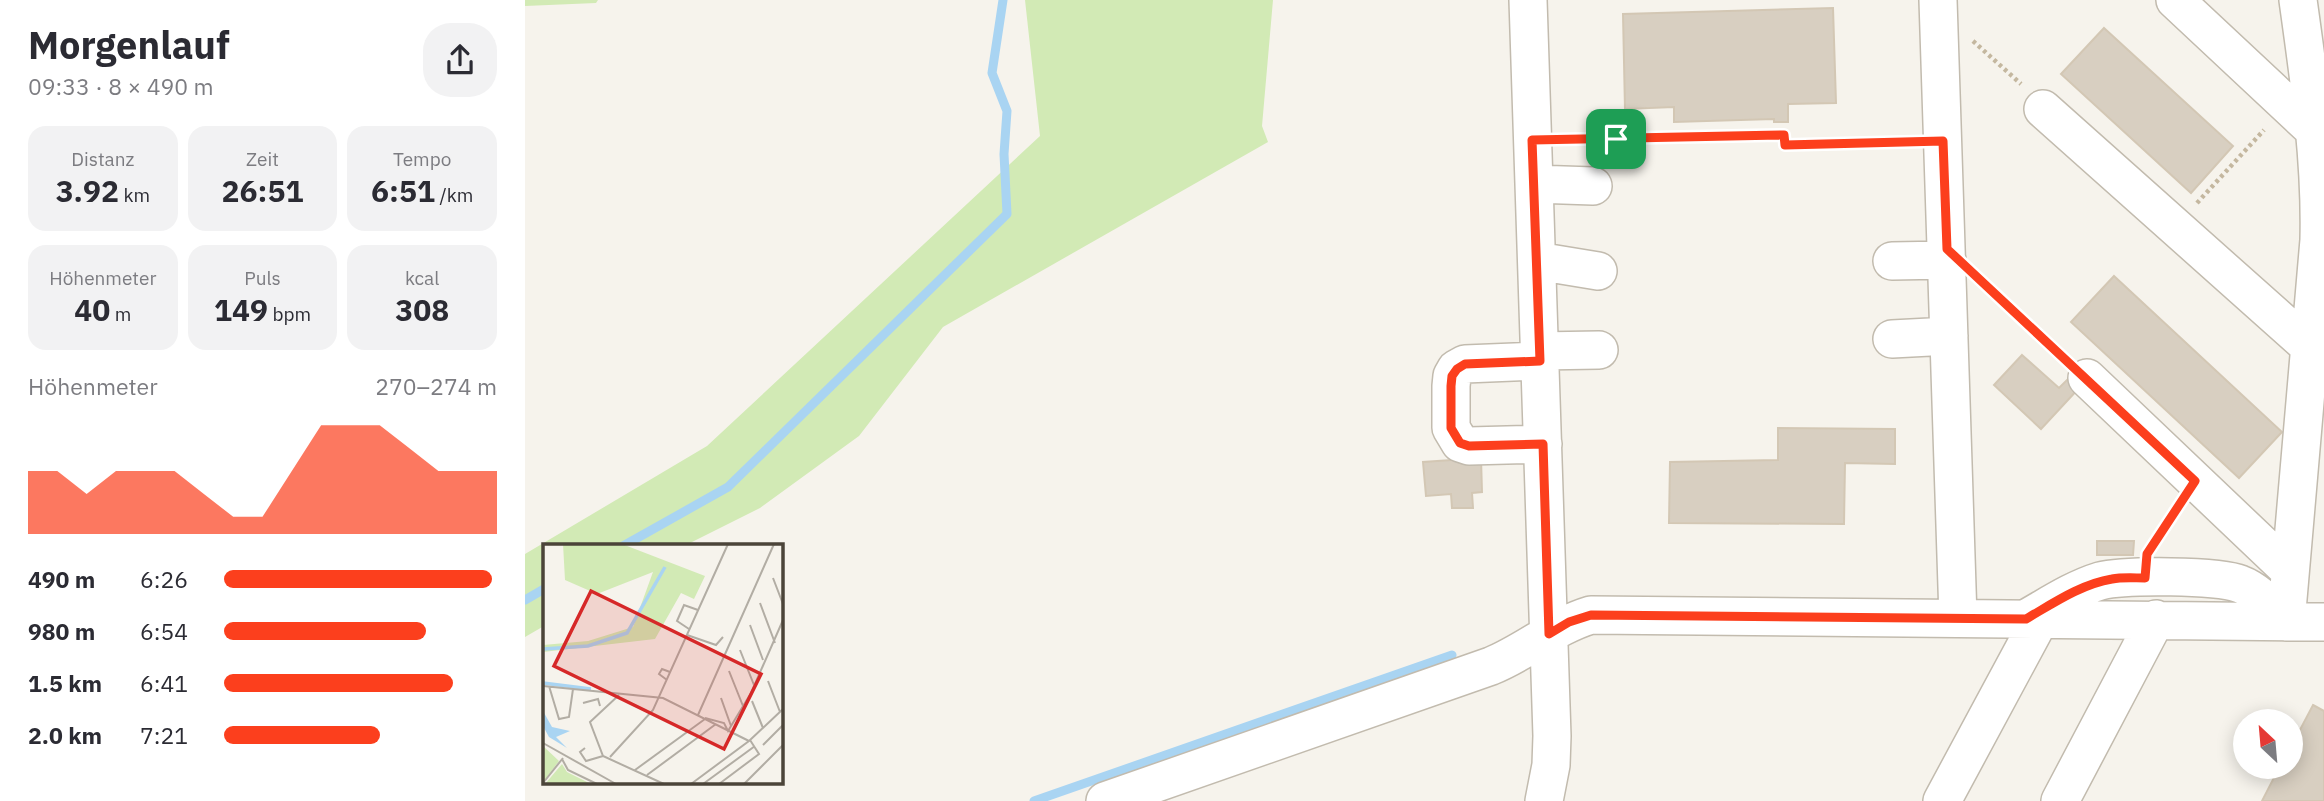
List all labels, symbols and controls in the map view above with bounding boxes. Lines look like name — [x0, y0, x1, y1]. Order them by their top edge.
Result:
text: Morgenlauf — [28, 20, 230, 69]
button: share — [423, 23, 497, 97]
text: 09:33 · 8 × 490 m — [28, 71, 214, 101]
pin — [1586, 109, 1646, 169]
icon: arrive — [1597, 120, 1635, 158]
text: Distanz — [71, 147, 134, 171]
text: Zeit — [246, 147, 279, 171]
text: Tempo — [393, 147, 451, 171]
text: 3.92 — [56, 171, 119, 210]
text: 26:51 — [222, 171, 303, 210]
text: 6:51 — [371, 171, 435, 210]
text: km — [119, 183, 150, 207]
text: /km — [435, 183, 473, 207]
text: Höhenmeter — [49, 266, 156, 290]
text: Puls — [244, 266, 281, 290]
text: kcal — [405, 266, 439, 290]
text: 40 — [74, 290, 110, 329]
text: 149 — [214, 290, 268, 329]
text: 308 — [395, 290, 449, 329]
text: m — [110, 302, 131, 326]
text: bpm — [268, 302, 311, 326]
text: Höhenmeter — [28, 371, 158, 401]
text: 270–274 m — [375, 371, 497, 401]
inset map — [543, 544, 782, 784]
text: 490 m — [28, 564, 95, 594]
text: 6:26 — [140, 564, 188, 594]
text: 980 m — [28, 616, 95, 646]
text: 6:54 — [140, 616, 188, 646]
text: 1.5 km — [28, 668, 102, 698]
text: 6:41 — [140, 668, 188, 698]
north arrow — [2233, 709, 2303, 779]
map controls — [2233, 709, 2303, 779]
text: 2.0 km — [28, 720, 102, 750]
text: 7:21 — [140, 720, 188, 750]

